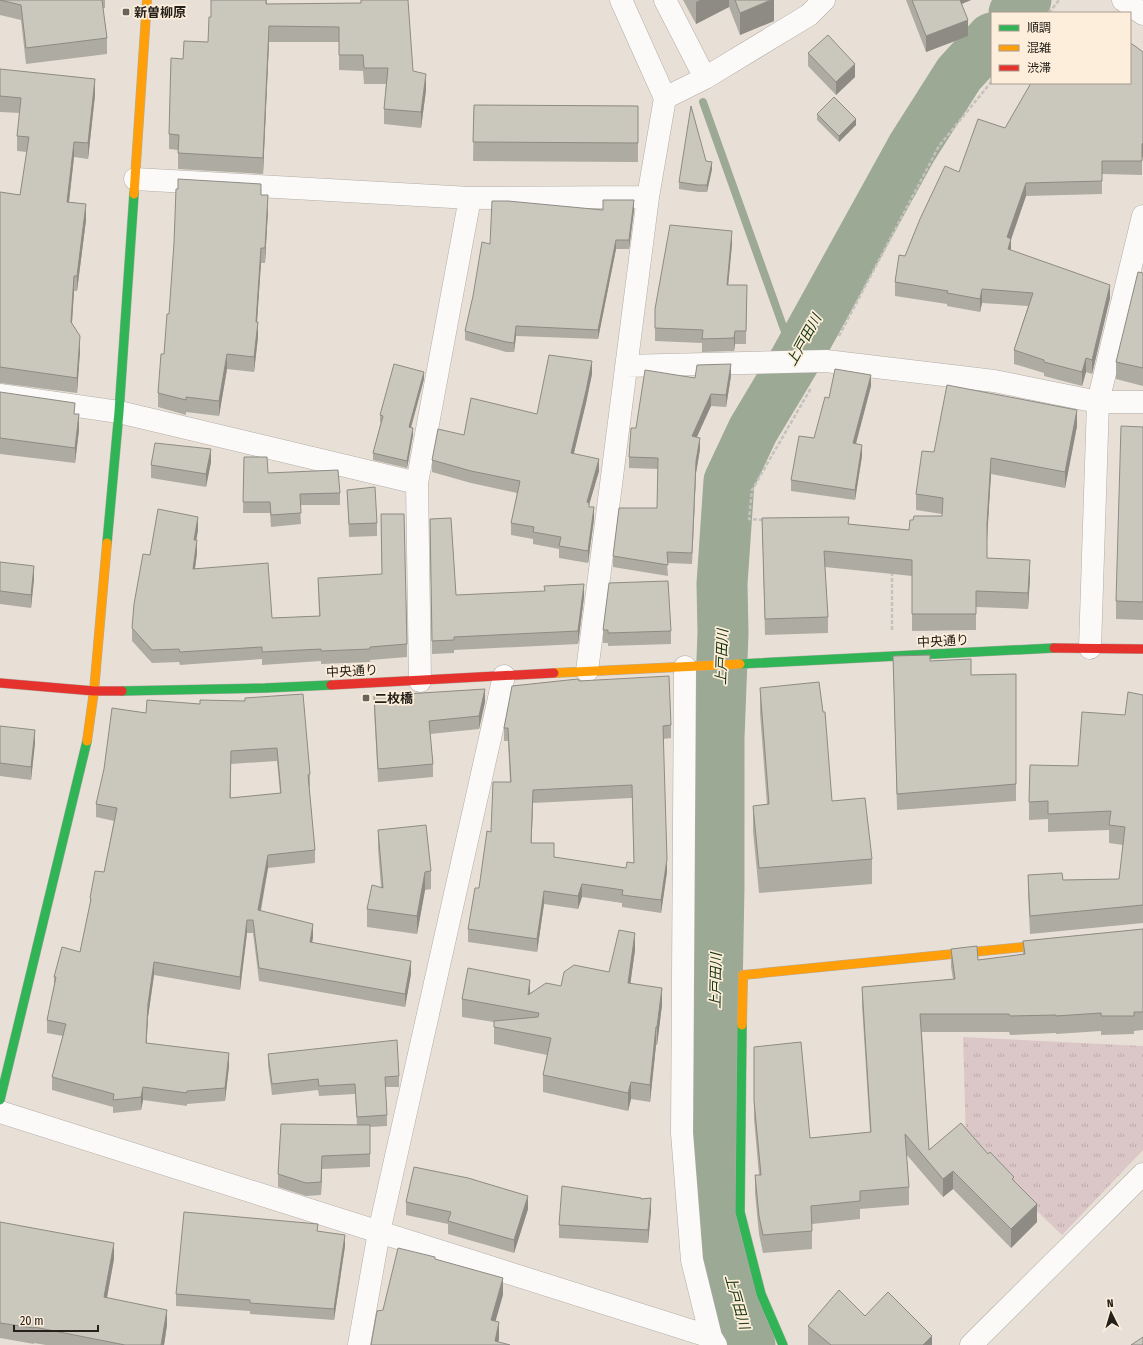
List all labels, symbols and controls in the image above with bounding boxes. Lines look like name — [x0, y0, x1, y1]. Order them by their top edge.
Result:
place label: 新曽柳原 — [134, 5, 186, 20]
marker: 新曽柳原 — [121, 7, 131, 17]
legend — [991, 12, 1131, 84]
text: 順調 — [1027, 21, 1051, 35]
text: 混雑 — [1027, 41, 1051, 55]
text: 渋滞 — [1027, 61, 1051, 75]
water label: 上戸田川 — [783, 310, 826, 369]
water label: 上戸田川 — [713, 627, 732, 685]
street label: 中央通り — [917, 632, 969, 650]
street label: 中央通り — [326, 662, 378, 680]
place label: 二枚橋 — [374, 691, 413, 706]
marker: 二枚橋 — [361, 693, 371, 703]
water label: 上戸田川 — [707, 951, 725, 1009]
water label: 上戸田川 — [721, 1273, 753, 1333]
north arrow — [1091, 1293, 1131, 1333]
text: N — [1106, 1297, 1114, 1310]
scale bar — [14, 1307, 98, 1333]
text: 20 m — [20, 1314, 44, 1328]

